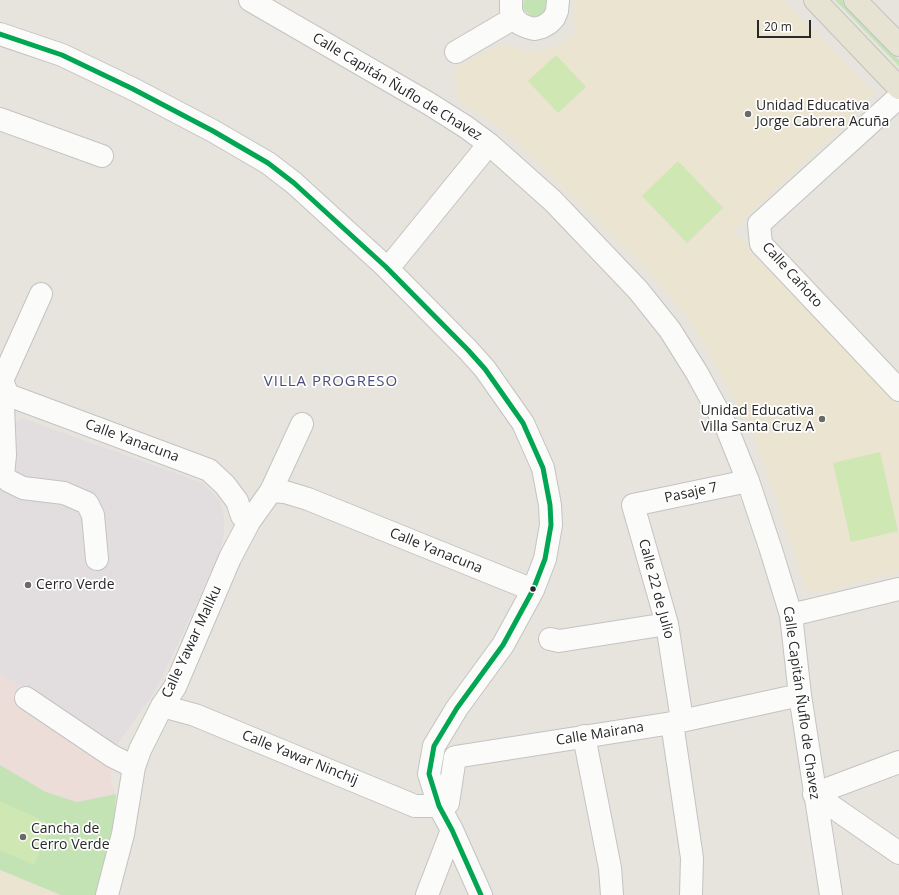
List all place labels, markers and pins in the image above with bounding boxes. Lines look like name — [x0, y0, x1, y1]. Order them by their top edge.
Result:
place label: Unidad Educativa Jorge Cabrera Acuña — [756, 98, 889, 130]
marker: Unidad Educativa Jorge Cabrera Acuña — [743, 109, 753, 119]
place label: Unidad Educativa Villa Santa Cruz A — [700, 403, 814, 436]
marker: Unidad Educativa Villa Santa Cruz A — [817, 414, 827, 424]
place label: Cerro Verde — [36, 577, 115, 593]
marker: Cerro Verde — [23, 580, 33, 590]
unlabelled marker — [528, 584, 538, 594]
place label: Cancha de Cerro Verde — [31, 821, 110, 854]
marker: Cancha de Cerro Verde — [18, 832, 28, 842]

